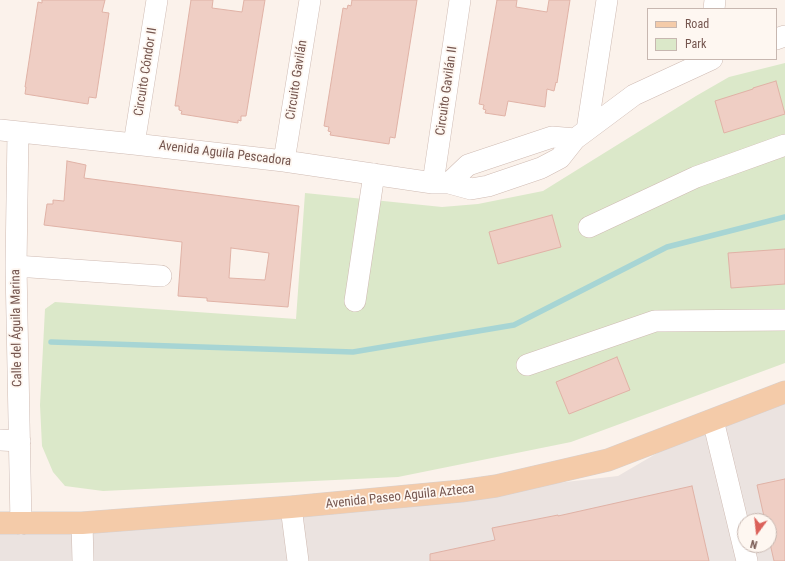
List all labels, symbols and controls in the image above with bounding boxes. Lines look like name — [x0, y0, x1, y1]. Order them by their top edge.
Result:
legend — [647, 8, 777, 60]
text: Road — [685, 17, 709, 31]
street label: Circuito Cóndor II — [131, 27, 161, 117]
text: Park — [685, 37, 706, 51]
street label: Circuito Gavilán — [283, 39, 311, 121]
street label: Circuito Gavilán II — [433, 45, 461, 137]
street label: Avenida Aguila Pescadora — [158, 138, 292, 170]
street label: Calle del Águila Marina — [8, 269, 26, 387]
street label: Avenida Paseo Aguila Azteca — [325, 481, 475, 513]
north arrow — [737, 513, 777, 553]
text: N — [749, 537, 759, 551]

